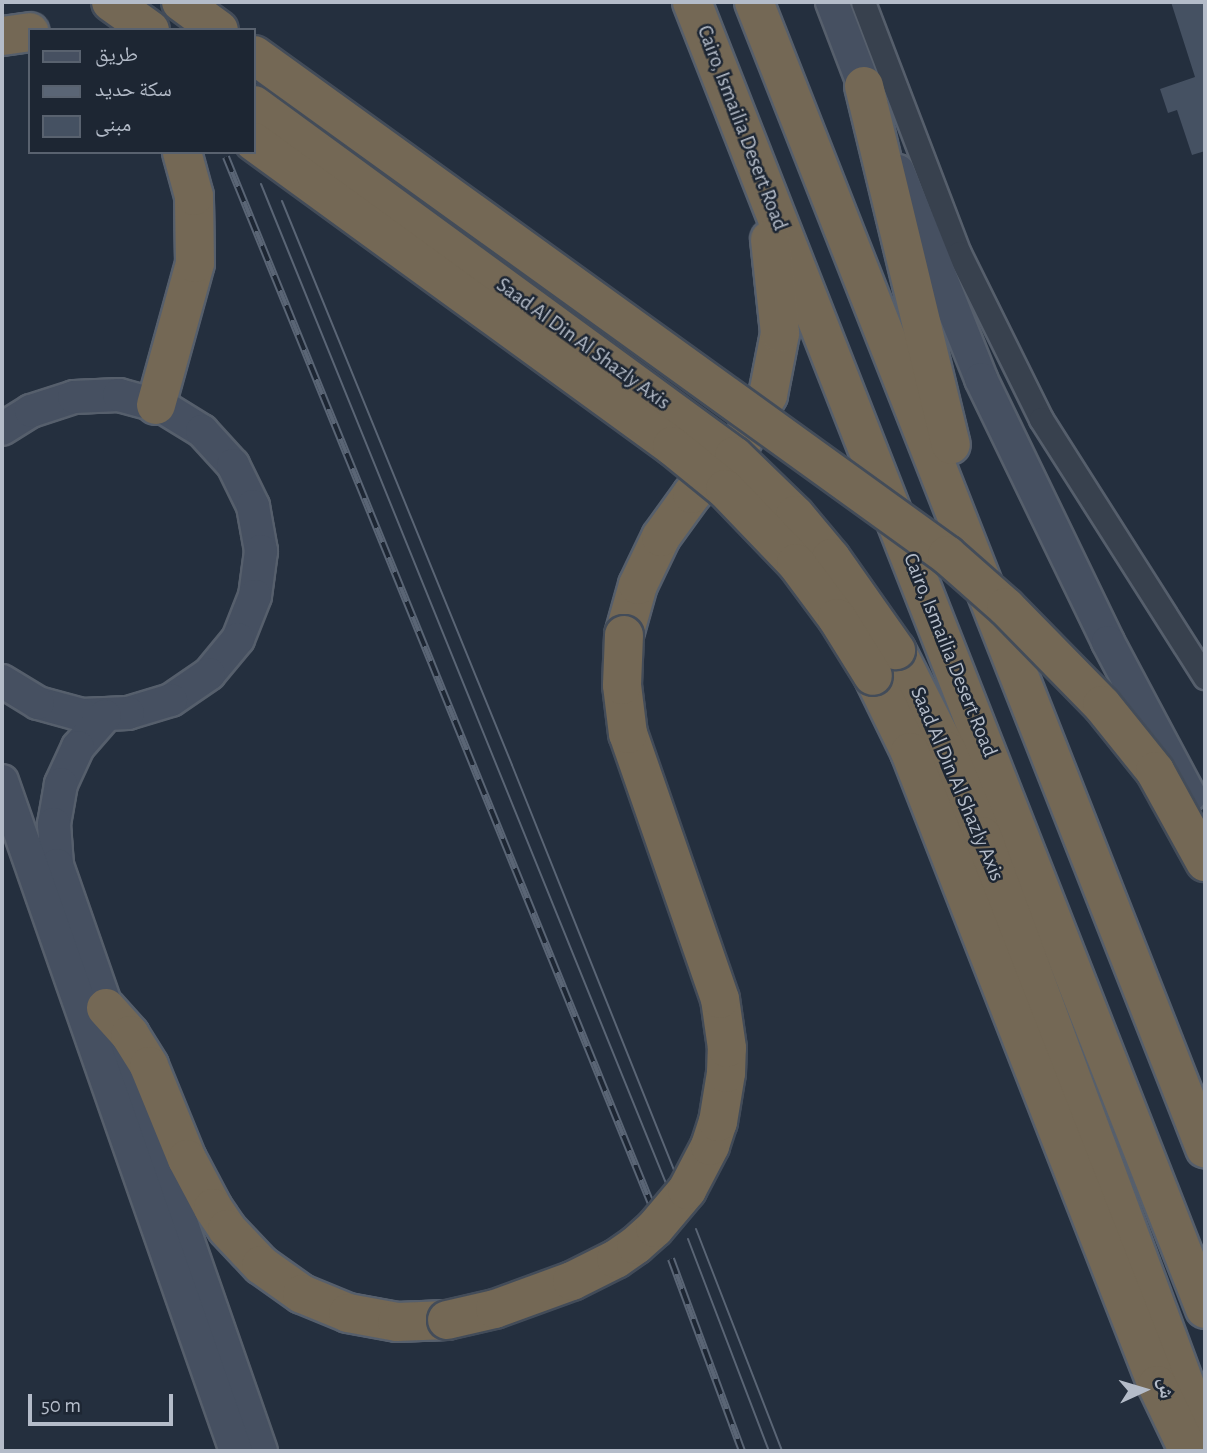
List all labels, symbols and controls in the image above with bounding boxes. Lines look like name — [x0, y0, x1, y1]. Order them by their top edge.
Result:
street label: Cairo, Ismailia Desert Road — [691, 22, 793, 234]
legend — [28, 28, 256, 154]
text: طريق — [95, 44, 138, 65]
text: سكة حديد — [95, 79, 172, 100]
text: مبنى — [95, 114, 131, 135]
street label: Saad Al Din Al Shazly Axis — [491, 273, 675, 415]
street label: Cairo, Ismailia Desert Road — [898, 549, 1002, 761]
street label: Saad Al Din Al Shazly Axis — [905, 683, 1009, 885]
north arrow — [1109, 1355, 1179, 1425]
text: ش — [1155, 1378, 1176, 1399]
scale bar — [32, 1380, 177, 1424]
text: 50 m — [41, 1395, 81, 1416]

